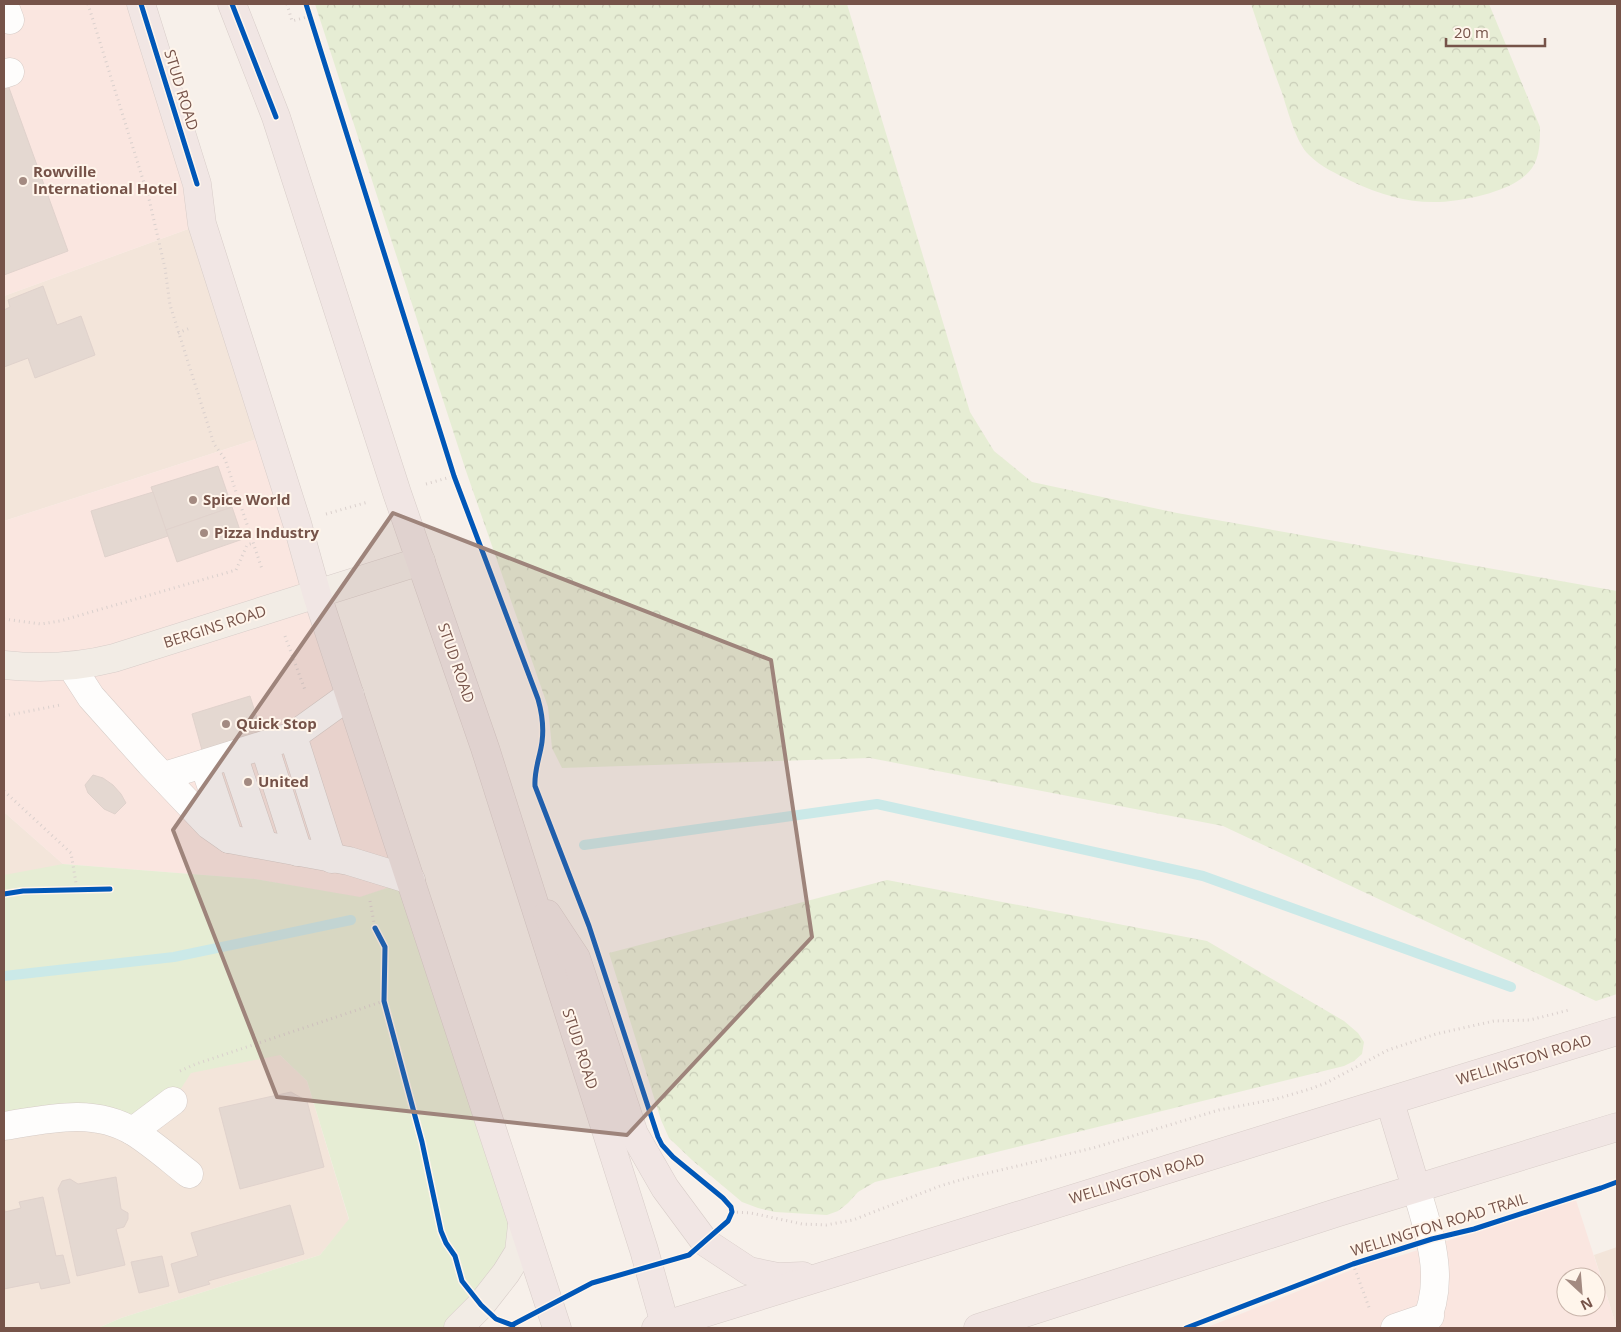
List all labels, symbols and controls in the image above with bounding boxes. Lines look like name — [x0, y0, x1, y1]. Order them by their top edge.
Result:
scale bar — [1446, 15, 1545, 47]
text: 20 m — [1454, 22, 1489, 42]
street label: STUD ROAD — [160, 47, 204, 133]
place label: Rowville International Hotel — [33, 161, 177, 198]
marker: Rowville International Hotel — [17, 175, 29, 187]
place label: Spice World — [203, 489, 290, 509]
marker: Spice World — [187, 494, 199, 506]
place label: Pizza Industry — [214, 522, 320, 542]
marker: Pizza Industry — [198, 527, 210, 539]
street label: BERGINS ROAD — [161, 600, 269, 652]
street label: STUD ROAD — [434, 620, 480, 705]
place label: Quick Stop — [236, 713, 317, 733]
marker: Quick Stop — [220, 718, 232, 730]
place label: United — [258, 771, 309, 791]
marker: United — [242, 776, 254, 788]
street label: STUD ROAD — [559, 1006, 603, 1091]
street label: WELLINGTON ROAD — [1454, 1029, 1594, 1089]
street label: WELLINGTON ROAD — [1067, 1148, 1207, 1208]
street label: WELLINGTON ROAD TRAIL — [1348, 1188, 1530, 1260]
north arrow — [1556, 1267, 1606, 1317]
text: N — [1578, 1293, 1596, 1315]

